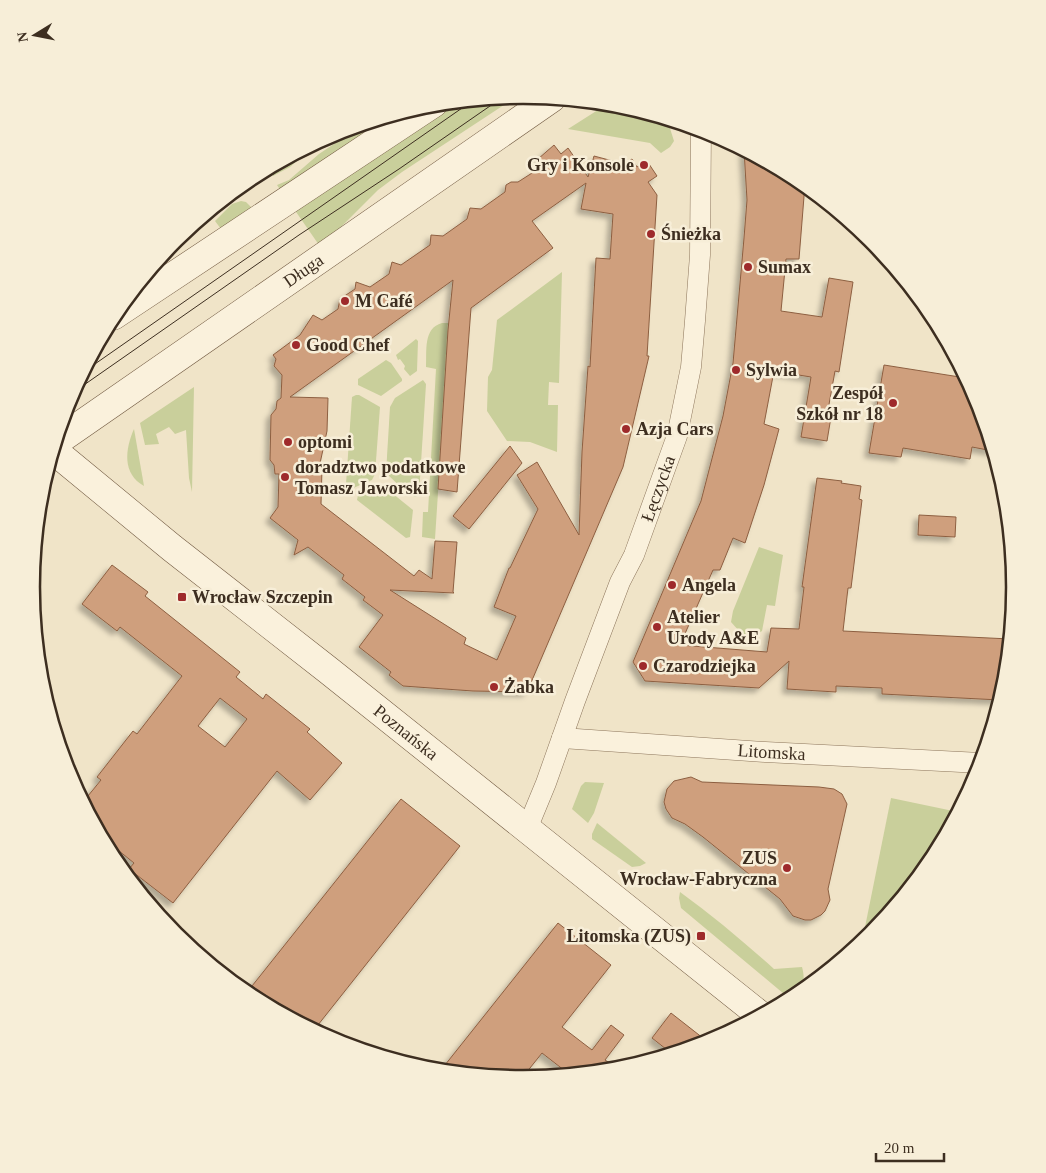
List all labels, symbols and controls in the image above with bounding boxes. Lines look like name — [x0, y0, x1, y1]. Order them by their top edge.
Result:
north arrow — [10, 10, 60, 60]
text: N — [14, 31, 31, 43]
place label: Gry i Konsole — [527, 155, 634, 175]
marker: Gry i Konsole — [638, 159, 650, 171]
place label: Śnieżka — [661, 223, 721, 244]
marker: Śnieżka — [645, 228, 657, 240]
street label: Długa — [280, 250, 327, 291]
place label: Sumax — [758, 257, 811, 277]
marker: Sumax — [742, 261, 754, 273]
place label: M Café — [355, 291, 412, 311]
marker: M Café — [339, 295, 351, 307]
place label: Good Chef — [306, 335, 391, 355]
marker: Good Chef — [290, 339, 302, 351]
place label: Sylwia — [746, 360, 797, 380]
marker: Sylwia — [730, 364, 742, 376]
place label: Zespół Szkół nr 18 — [796, 383, 883, 424]
marker: Zespół Szkół nr 18 — [887, 397, 899, 409]
place label: Azja Cars — [636, 419, 713, 439]
marker: Azja Cars — [620, 423, 632, 435]
place label: optomi — [298, 432, 352, 452]
marker: optomi — [282, 436, 294, 448]
street label: Łęczycka — [637, 453, 679, 524]
place label: doradztwo podatkowe Tomasz Jaworski — [295, 457, 466, 498]
marker: doradztwo podatkowe Tomasz Jaworski — [279, 471, 291, 483]
place label: Angela — [682, 575, 736, 595]
marker: Angela — [666, 579, 678, 591]
place label: Wrocław Szczepin — [192, 587, 333, 607]
marker: Wrocław Szczepin — [176, 591, 188, 603]
place label: Atelier Urody A&E — [667, 607, 759, 648]
marker: Atelier Urody A&E — [651, 621, 663, 633]
place label: Czarodziejka — [653, 656, 756, 676]
marker: Czarodziejka — [637, 660, 649, 672]
place label: Żabka — [504, 677, 554, 697]
marker: Żabka — [488, 681, 500, 693]
street label: Poznańska — [370, 700, 442, 764]
street label: Litomska — [737, 740, 806, 764]
place label: ZUS Wrocław-Fabryczna — [620, 848, 777, 889]
marker: ZUS Wrocław-Fabryczna — [781, 862, 793, 874]
place label: Litomska (ZUS) — [566, 926, 691, 947]
marker: Litomska (ZUS) — [695, 930, 707, 942]
scale bar — [876, 1130, 944, 1162]
text: 20 m — [884, 1140, 915, 1156]

